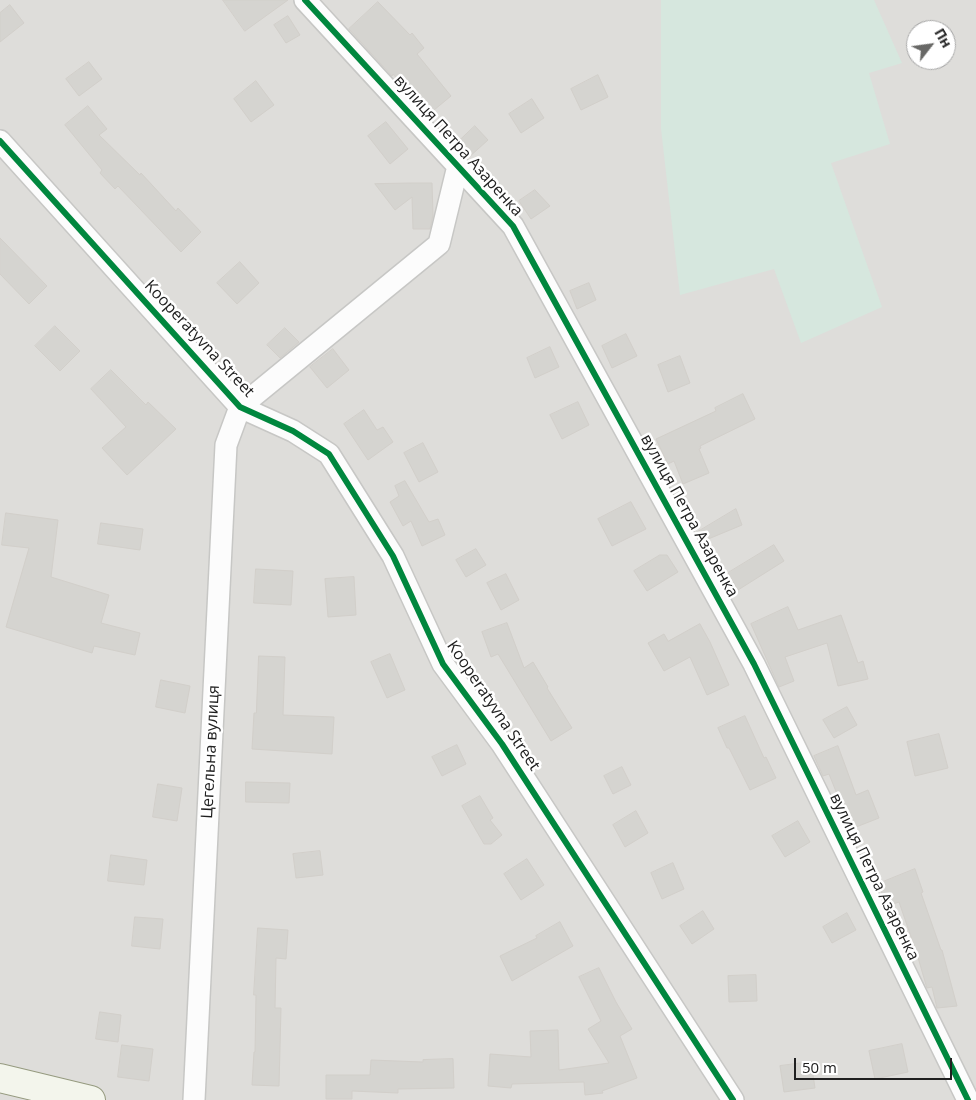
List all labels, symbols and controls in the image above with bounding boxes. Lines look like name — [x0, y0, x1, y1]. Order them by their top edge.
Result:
north arrow — [906, 20, 956, 70]
text: Пн — [930, 24, 957, 51]
street label: вулиця Петра Азаренка — [390, 71, 526, 221]
street label: Kooperatyvna Street — [140, 277, 258, 401]
street label: вулиця Петра Азаренка — [636, 431, 742, 601]
street label: Kooperatyvna Street — [442, 637, 544, 775]
street label: Цегельна вулиця — [198, 685, 224, 819]
street label: вулиця Петра Азаренка — [825, 790, 923, 964]
scale bar — [796, 1048, 954, 1080]
text: 50 m — [802, 1057, 837, 1077]

